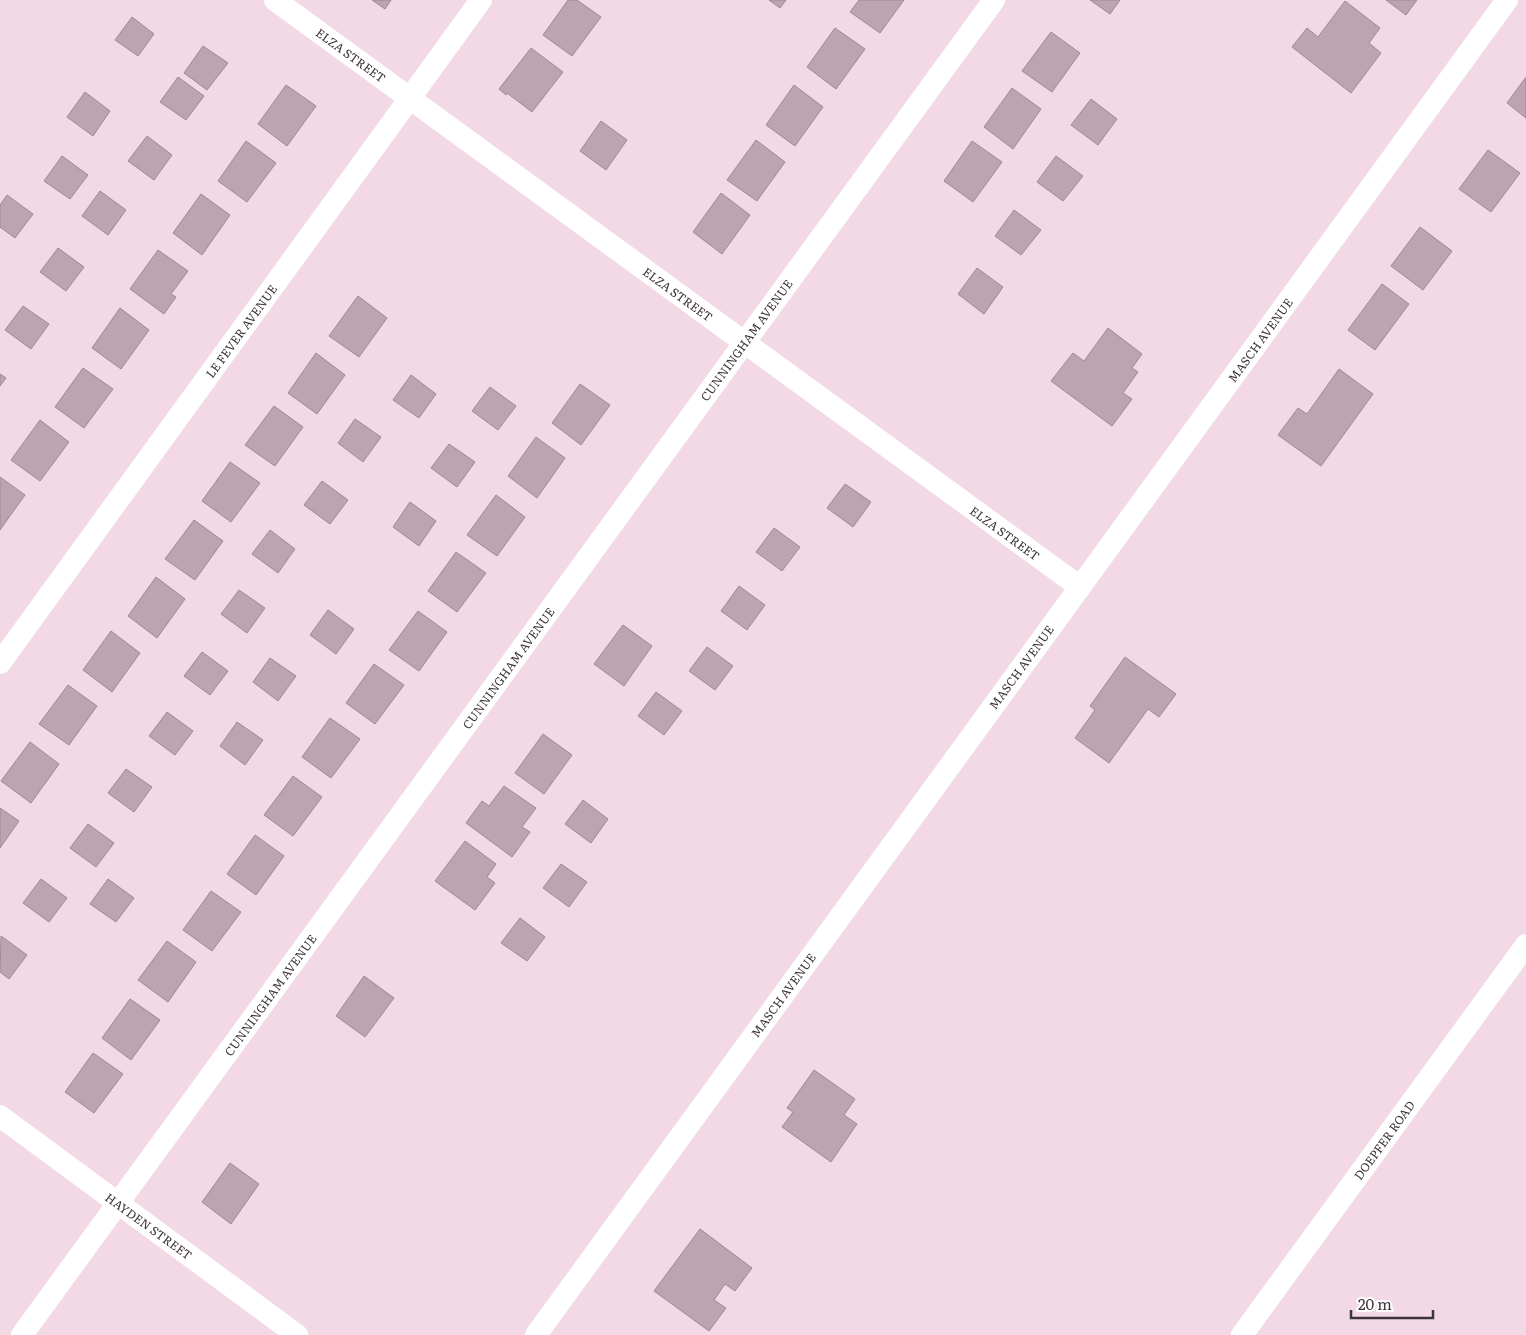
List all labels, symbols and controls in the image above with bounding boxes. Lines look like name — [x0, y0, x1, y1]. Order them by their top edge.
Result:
street label: ELZA STREET — [312, 23, 390, 87]
street label: ELZA STREET — [639, 262, 717, 326]
street label: CUNNINGHAM AVENUE — [696, 275, 797, 405]
street label: LE FEVER AVENUE — [201, 280, 281, 381]
street label: MASCH AVENUE — [1223, 294, 1297, 386]
street label: ELZA STREET — [966, 501, 1044, 565]
street label: CUNNINGHAM AVENUE — [458, 603, 559, 733]
street label: MASCH AVENUE — [984, 621, 1058, 713]
street label: CUNNINGHAM AVENUE — [220, 930, 321, 1060]
street label: MASCH AVENUE — [746, 949, 820, 1041]
street label: DOEPFER ROAD — [1349, 1097, 1419, 1183]
street label: HAYDEN STREET — [102, 1188, 196, 1264]
scale bar — [1351, 1288, 1434, 1320]
text: 20 m — [1358, 1292, 1392, 1315]

